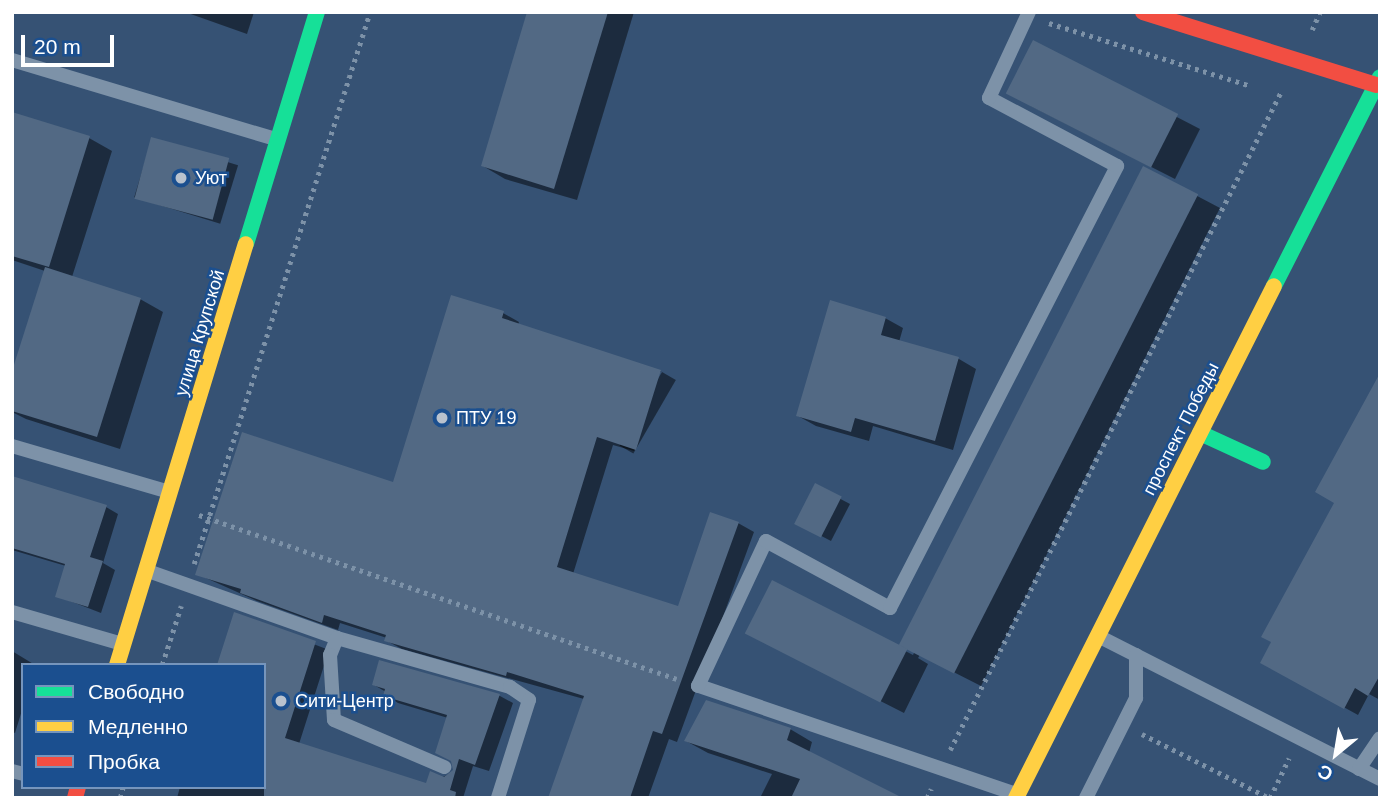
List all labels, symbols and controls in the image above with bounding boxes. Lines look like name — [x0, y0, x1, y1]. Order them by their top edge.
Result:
scale bar — [24, 21, 117, 65]
text: 20 m — [34, 35, 81, 58]
place label: Уют — [195, 167, 227, 189]
marker: Уют — [173, 170, 189, 186]
street label: улица Крупской — [171, 267, 229, 399]
street label: проспект Победы — [1138, 359, 1224, 499]
place label: ПТУ 19 — [456, 407, 516, 429]
marker: ПТУ 19 — [434, 410, 450, 426]
legend — [21, 663, 266, 789]
text: Свободно — [88, 680, 185, 703]
place label: Сити-Центр — [295, 690, 394, 712]
marker: Сити-Центр — [273, 693, 289, 709]
text: Медленно — [88, 715, 188, 738]
north arrow — [1301, 719, 1371, 789]
text: Пробка — [88, 750, 160, 773]
text: С — [1314, 760, 1336, 785]

